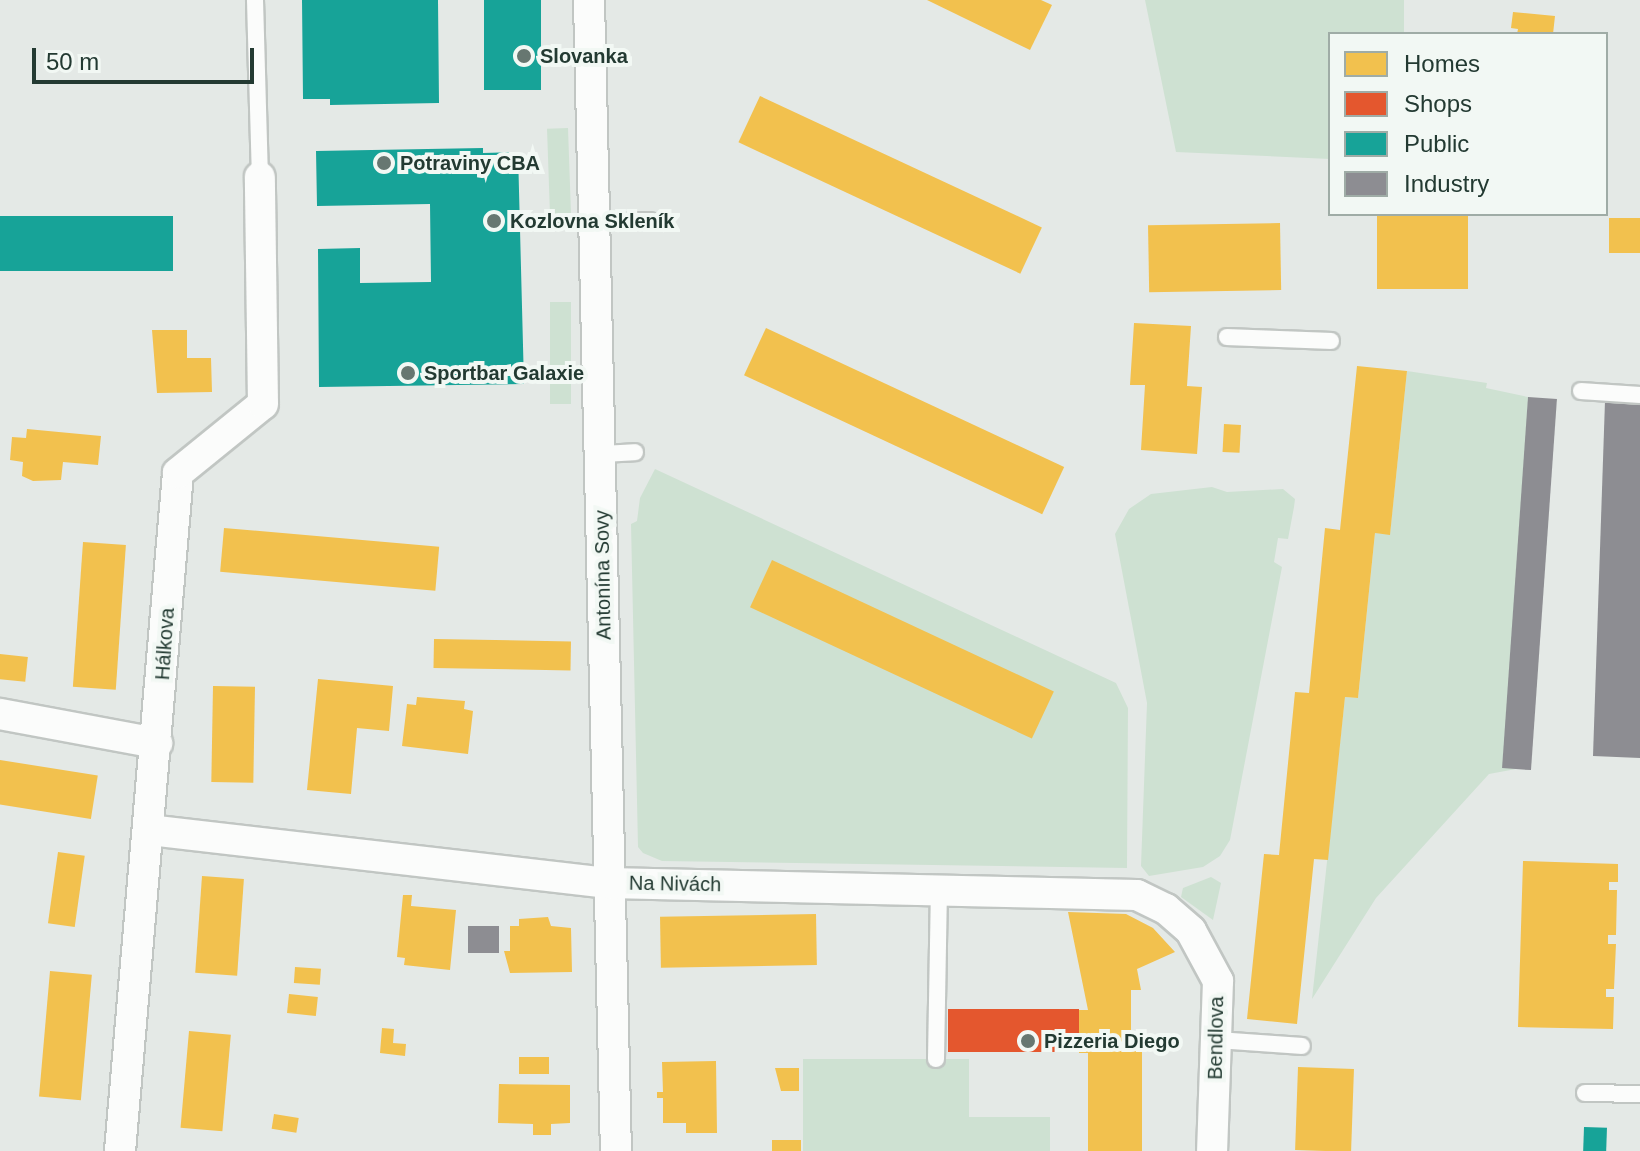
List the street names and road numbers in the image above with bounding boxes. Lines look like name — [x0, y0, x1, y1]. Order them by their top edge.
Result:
street label: Antonína Sovy — [590, 510, 616, 640]
street label: Hálkova — [151, 607, 179, 681]
street label: Na Nivách — [629, 871, 721, 897]
street label: Bendlova — [1203, 996, 1229, 1080]

